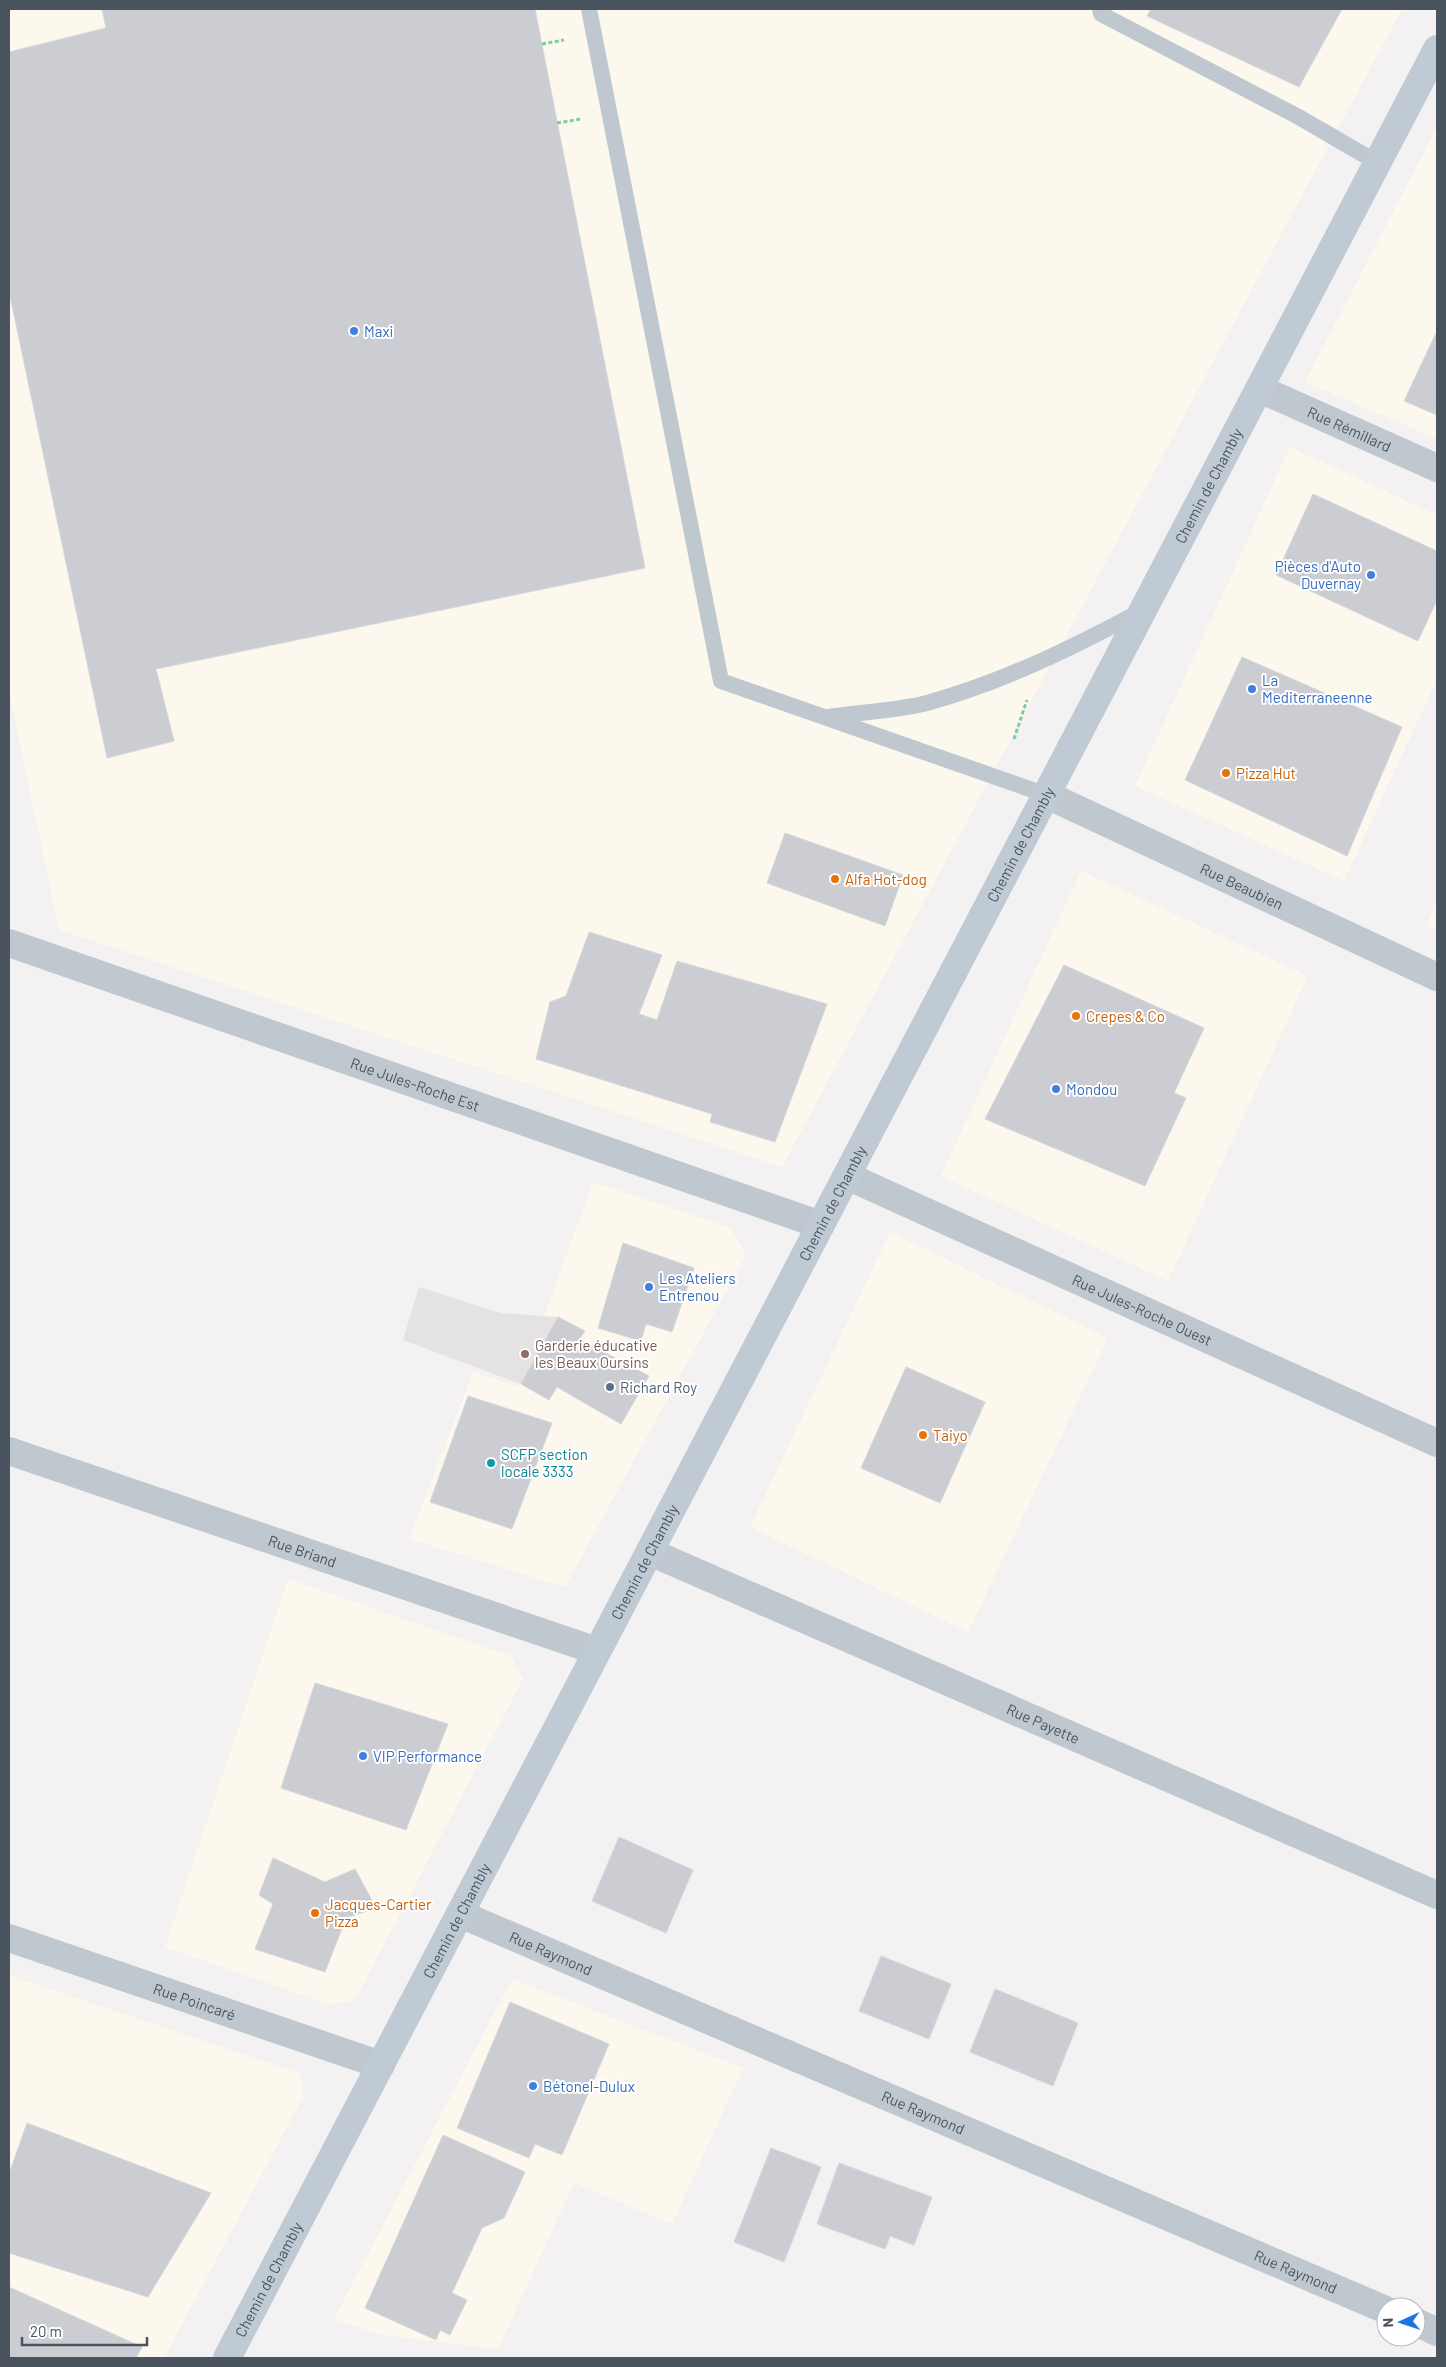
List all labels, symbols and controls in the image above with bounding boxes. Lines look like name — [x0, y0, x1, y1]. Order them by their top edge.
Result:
place label: Maxi — [364, 322, 393, 340]
marker: Maxi — [348, 325, 360, 337]
street label: Rue Rémillard — [1305, 402, 1394, 455]
street label: Chemin de Chambly — [1171, 425, 1246, 546]
place label: Pièces d'Auto Duvernay — [1275, 557, 1361, 592]
marker: Pièces d'Auto Duvernay — [1365, 569, 1377, 581]
place label: La Mediterraneenne — [1262, 671, 1373, 706]
marker: La Mediterraneenne — [1246, 683, 1258, 695]
place label: Pizza Hut — [1236, 764, 1296, 782]
marker: Pizza Hut — [1220, 767, 1232, 779]
street label: Chemin de Chambly — [983, 784, 1058, 905]
street label: Rue Beaubien — [1198, 859, 1286, 913]
place label: Alfa Hot-dog — [845, 870, 927, 888]
marker: Alfa Hot-dog — [829, 873, 841, 885]
place label: Crepes & Co — [1086, 1007, 1165, 1025]
marker: Crepes & Co — [1070, 1010, 1082, 1022]
street label: Rue Jules-Roche Est — [348, 1053, 482, 1115]
place label: Mondou — [1066, 1080, 1117, 1098]
marker: Mondou — [1050, 1083, 1062, 1095]
street label: Chemin de Chambly — [795, 1142, 870, 1264]
place label: Les Ateliers Entrenou — [659, 1269, 736, 1304]
street label: Rue Jules-Roche Ouest — [1069, 1270, 1215, 1349]
marker: Les Ateliers Entrenou — [643, 1281, 655, 1293]
place label: Garderie éducative les Beaux Oursins — [535, 1336, 657, 1371]
marker: Garderie éducative les Beaux Oursins — [519, 1348, 531, 1360]
place label: Richard Roy — [620, 1378, 697, 1396]
marker: Richard Roy — [604, 1381, 616, 1393]
place label: Taiyo — [933, 1426, 968, 1444]
marker: Taiyo — [917, 1429, 929, 1441]
place label: SCFP section locale 3333 — [501, 1445, 588, 1480]
marker: SCFP section locale 3333 — [485, 1457, 497, 1469]
street label: Chemin de Chambly — [607, 1501, 682, 1622]
street label: Rue Briand — [266, 1531, 339, 1571]
street label: Rue Payette — [1004, 1700, 1083, 1747]
place label: VIP Performance — [373, 1747, 482, 1765]
marker: VIP Performance — [357, 1750, 369, 1762]
street label: Chemin de Chambly — [419, 1860, 494, 1981]
place label: Jacques-Cartier Pizza — [325, 1895, 432, 1930]
marker: Jacques-Cartier Pizza — [309, 1907, 321, 1919]
street label: Rue Raymond — [507, 1927, 595, 1979]
street label: Rue Poincaré — [151, 1979, 238, 2024]
place label: Bétonel-Dulux — [543, 2077, 635, 2095]
marker: Bétonel-Dulux — [527, 2080, 539, 2092]
street label: Rue Raymond — [879, 2086, 968, 2138]
street label: Chemin de Chambly — [231, 2218, 306, 2340]
street label: Rue Raymond — [1252, 2246, 1340, 2297]
north arrow — [1376, 2297, 1426, 2347]
scale bar — [22, 2314, 148, 2346]
text: N — [1379, 2318, 1396, 2328]
text: 20 m — [30, 2322, 62, 2340]

